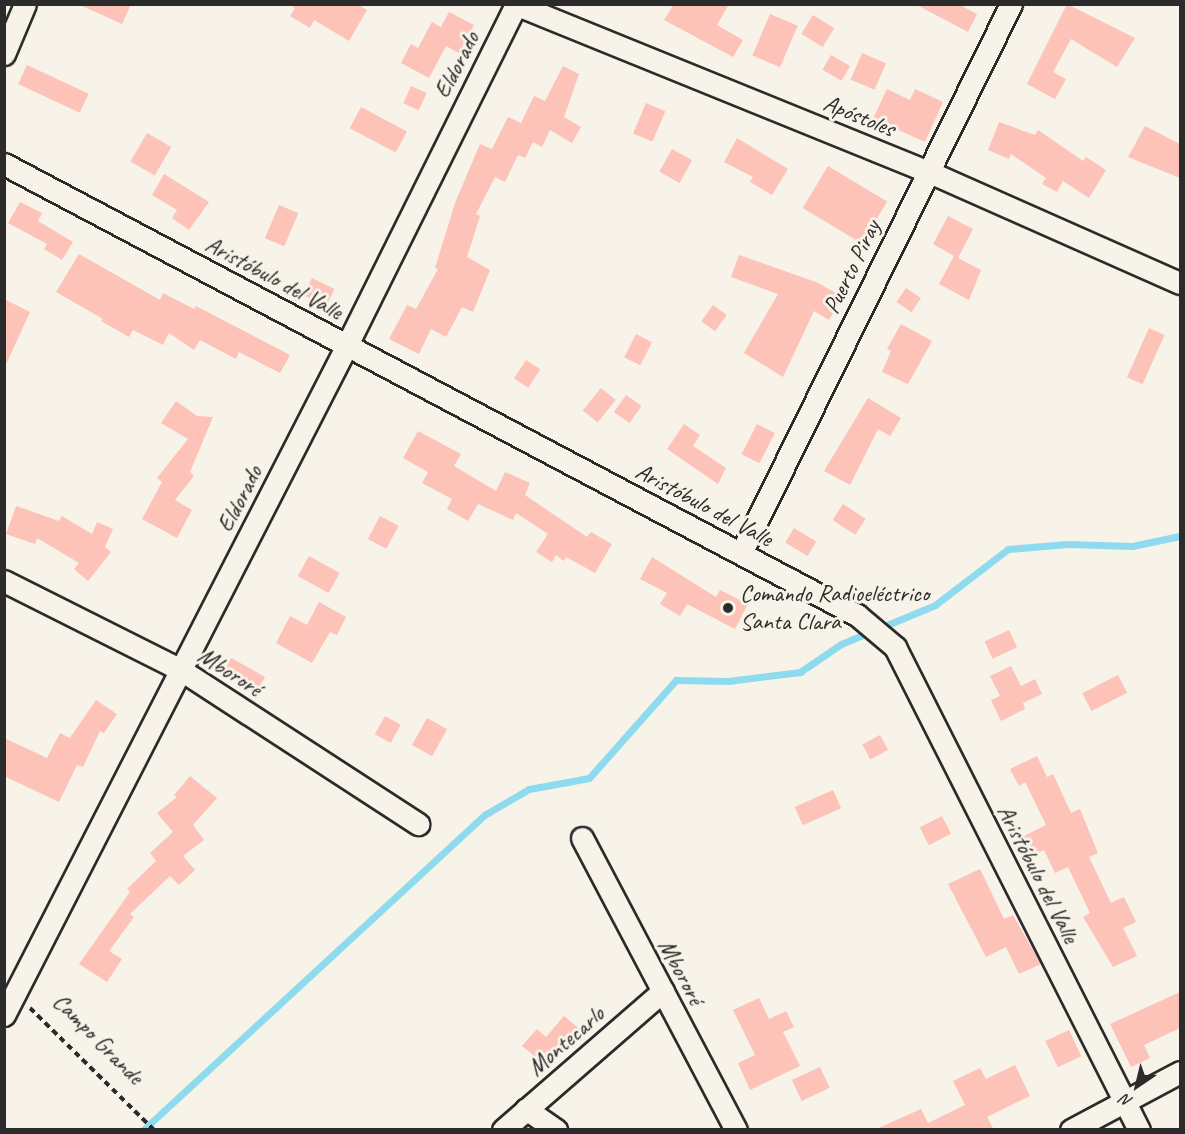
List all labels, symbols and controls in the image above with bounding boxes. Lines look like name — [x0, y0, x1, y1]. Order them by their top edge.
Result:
street label: Eldorado — [428, 27, 486, 103]
street label: Apóstoles — [819, 89, 899, 143]
street label: Puerto Piray — [817, 216, 887, 318]
street label: Aristóbulo del Valle — [201, 230, 347, 326]
street label: Aristóbulo del Valle — [631, 457, 777, 553]
street label: Eldorado — [211, 461, 269, 537]
place label: Comando Radioeléctrico Santa Clara — [740, 580, 929, 636]
marker: Comando Radioeléctrico Santa Clara — [721, 601, 735, 615]
street label: Mbororé — [193, 641, 267, 703]
street label: Aristóbulo del Valle — [991, 800, 1085, 948]
street label: Mbororé — [652, 934, 710, 1010]
street label: Campo Grande — [46, 987, 150, 1091]
street label: Montecarlo — [522, 1000, 610, 1082]
north arrow — [1107, 1056, 1167, 1116]
text: N — [1117, 1090, 1136, 1112]

